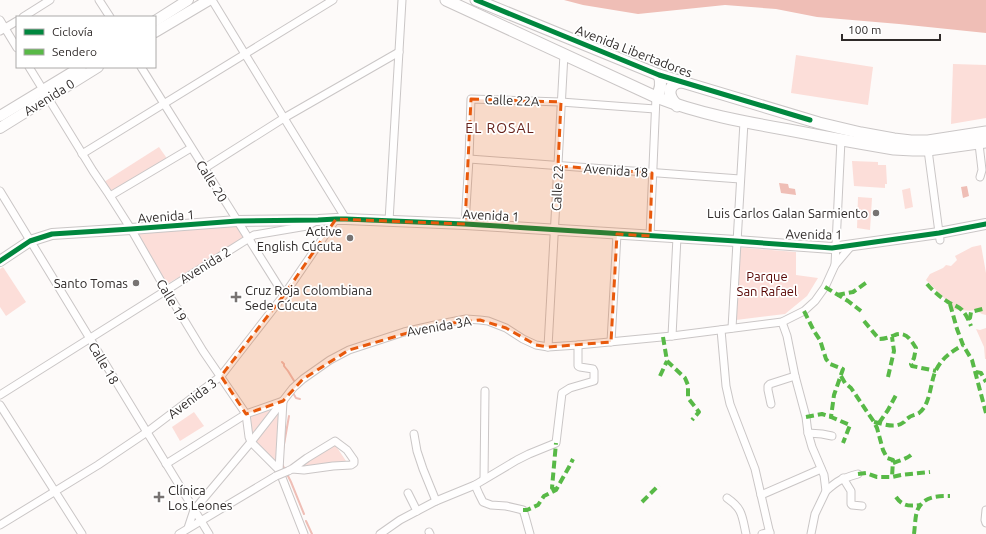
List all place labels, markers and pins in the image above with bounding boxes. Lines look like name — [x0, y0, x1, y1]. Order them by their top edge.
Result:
place label: Luis Carlos Galan Sarmiento — [707, 206, 868, 220]
marker: Luis Carlos Galan Sarmiento — [871, 208, 881, 218]
place label: Active English Cúcuta — [257, 224, 342, 253]
marker: Active English Cúcuta — [345, 233, 355, 243]
place label: Santo Tomas — [54, 276, 128, 290]
marker: Santo Tomas — [131, 278, 141, 288]
place label: Cruz Roja Colombiana Sede Cúcuta — [245, 283, 372, 312]
marker: Cruz Roja Colombiana Sede Cúcuta — [230, 291, 242, 303]
place label: Clínica Los Leones — [168, 483, 233, 512]
marker: Clínica Los Leones — [153, 491, 165, 503]

